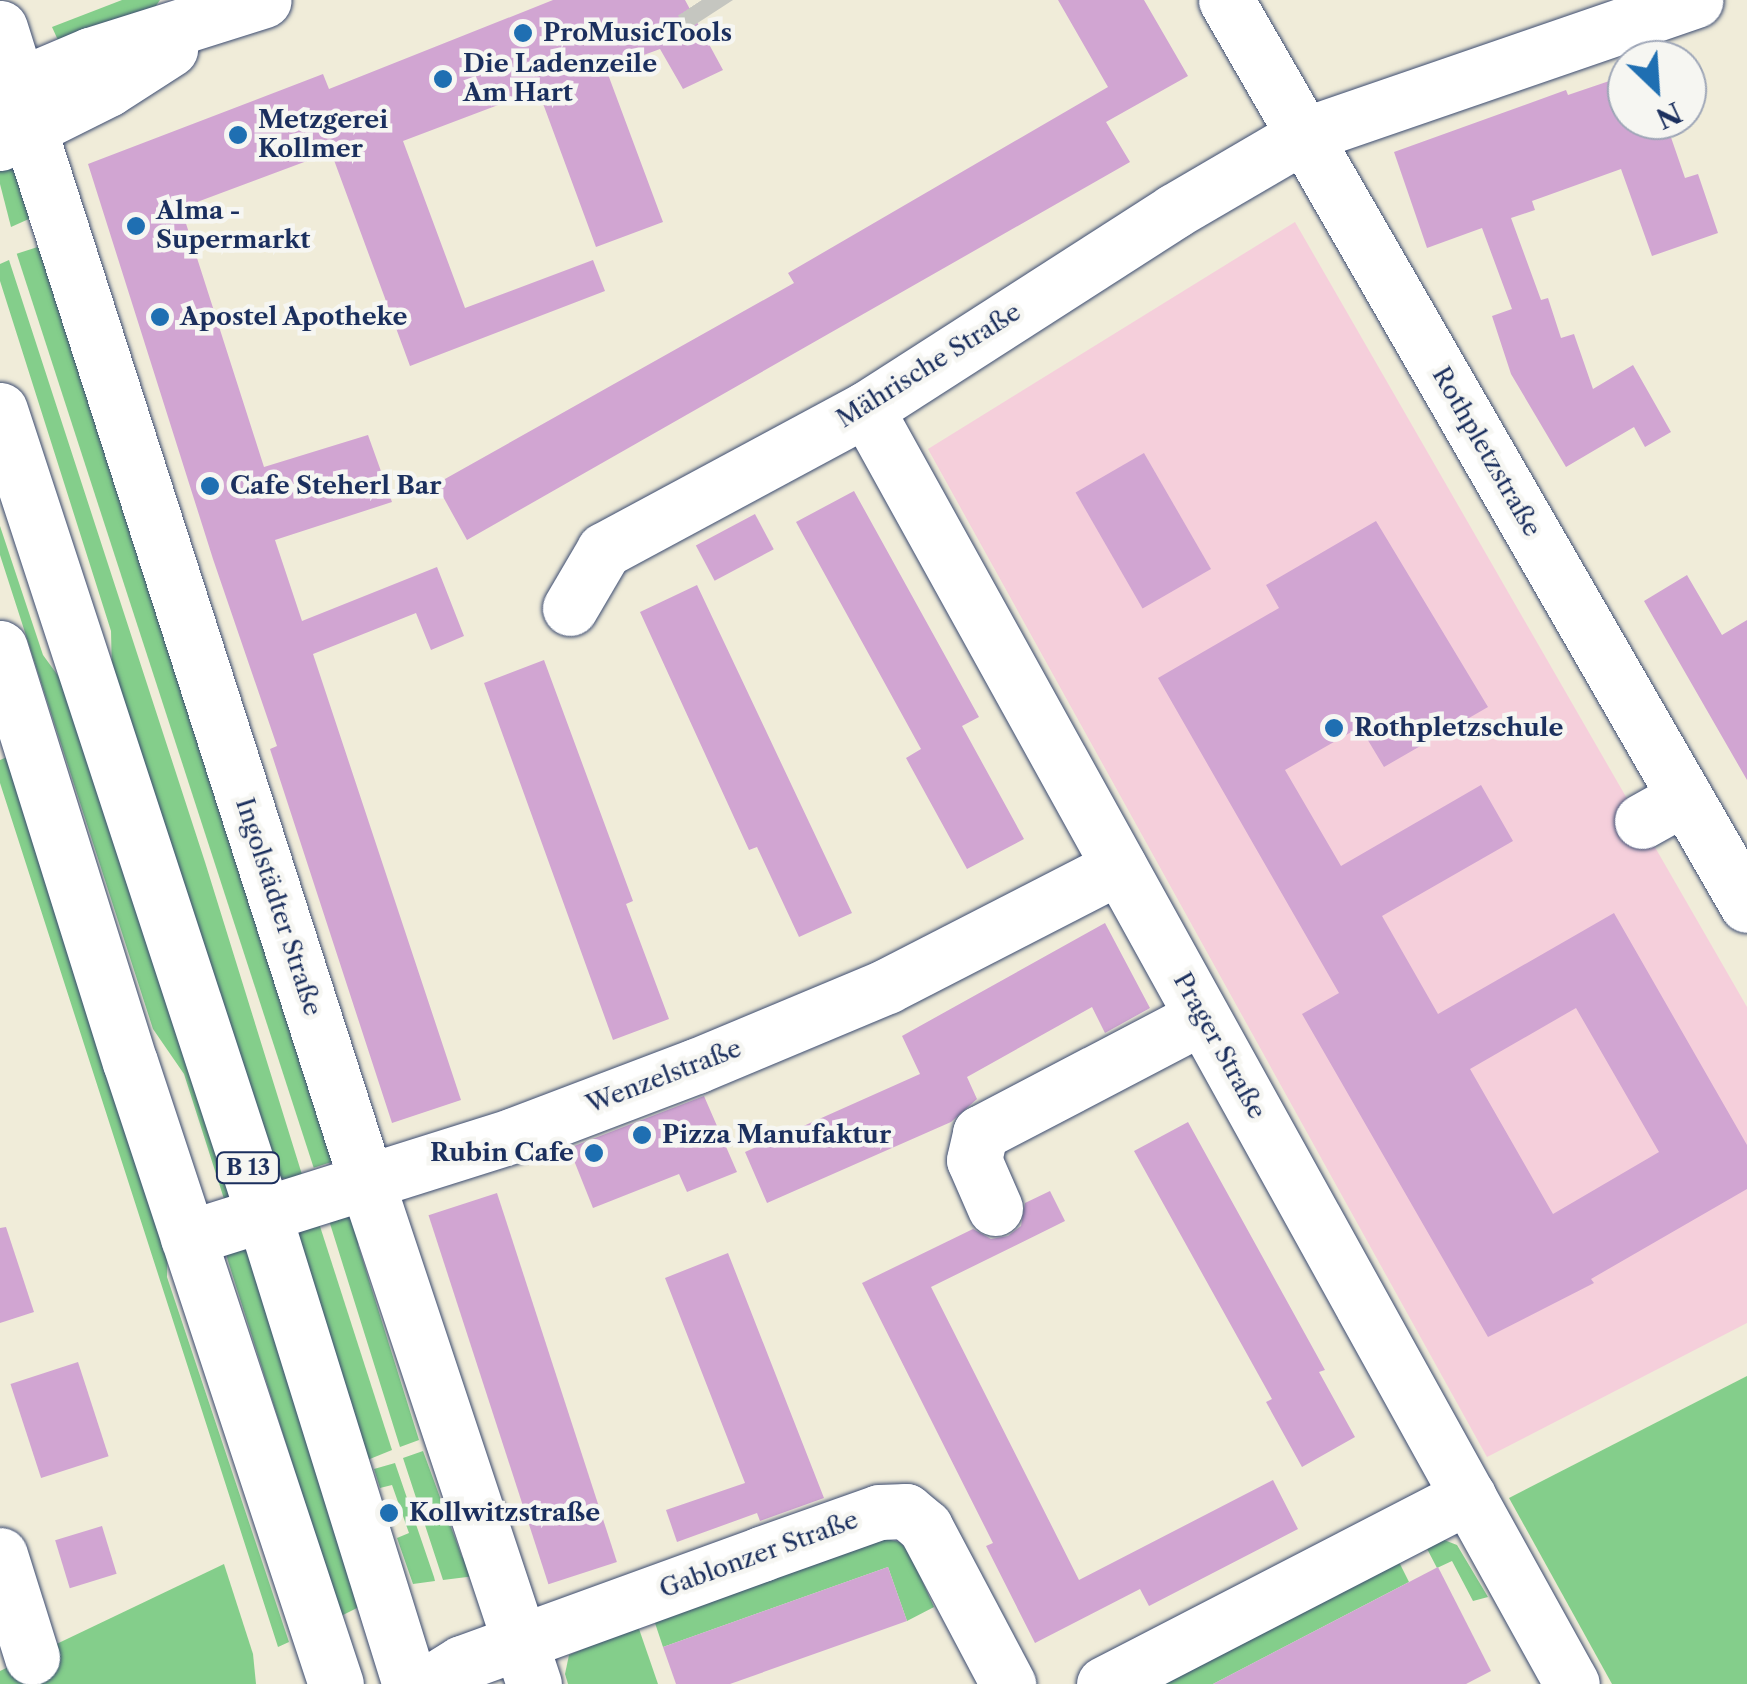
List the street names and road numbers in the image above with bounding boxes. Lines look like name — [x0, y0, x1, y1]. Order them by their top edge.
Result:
street label: Mährische Straße — [832, 297, 1026, 435]
street label: Rothpletzstraße — [1425, 362, 1547, 542]
street label: Ingolstädter Straße — [229, 794, 327, 1020]
street label: Prager Straße — [1166, 967, 1272, 1125]
street label: Wenzelstraße — [582, 1034, 746, 1120]
road number: B 13 — [216, 1151, 280, 1185]
street label: Gablonzer Straße — [655, 1505, 863, 1605]

